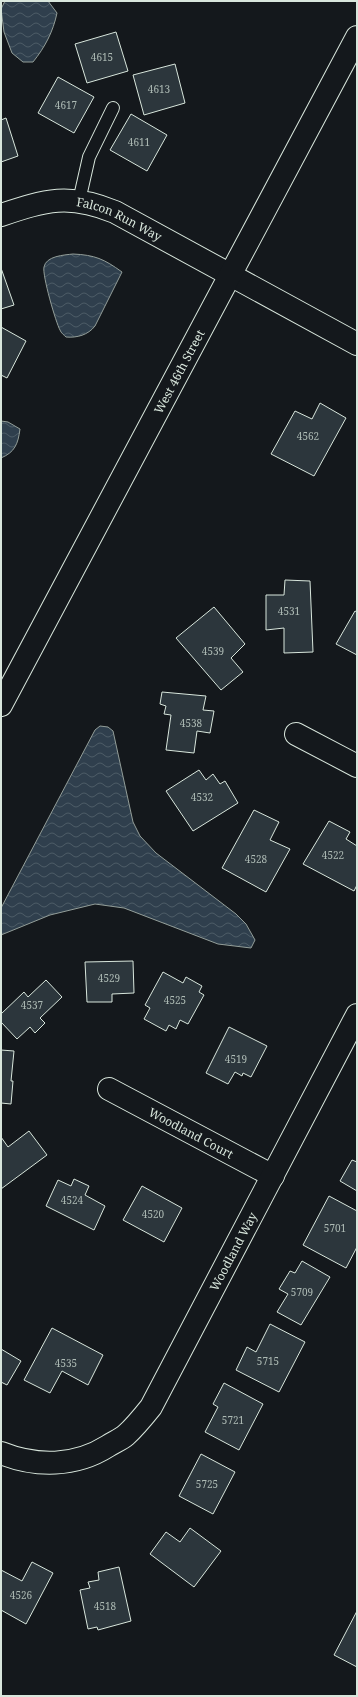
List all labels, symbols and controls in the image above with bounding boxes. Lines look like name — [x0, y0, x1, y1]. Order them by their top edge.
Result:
house number: 4615 — [91, 50, 113, 64]
house number: 4613 — [148, 82, 171, 96]
house number: 4617 — [55, 98, 78, 112]
house number: 4611 — [128, 135, 150, 149]
street label: Falcon Run Way — [76, 193, 165, 245]
street label: West 46th Street — [149, 326, 208, 416]
house number: 4562 — [297, 429, 319, 443]
house number: 4531 — [278, 604, 300, 618]
house number: 4539 — [202, 644, 224, 658]
house number: 4538 — [180, 716, 203, 730]
house number: 4532 — [191, 790, 213, 804]
house number: 4522 — [322, 848, 344, 862]
house number: 4528 — [245, 852, 268, 866]
house number: 4529 — [98, 971, 120, 985]
house number: 4525 — [164, 993, 186, 1007]
house number: 4537 — [21, 998, 44, 1012]
house number: 4519 — [225, 1052, 247, 1066]
street label: Woodland Court — [146, 1103, 237, 1162]
house number: 4524 — [61, 1193, 84, 1207]
house number: 4520 — [142, 1207, 165, 1221]
street label: Woodland Way — [205, 1209, 261, 1294]
house number: 5701 — [324, 1221, 346, 1235]
house number: 5709 — [291, 1285, 313, 1299]
house number: 5715 — [257, 1354, 279, 1368]
house number: 4535 — [55, 1356, 77, 1370]
house number: 5721 — [222, 1413, 244, 1427]
house number: 5725 — [196, 1477, 218, 1491]
house number: 4526 — [10, 1588, 33, 1602]
house number: 4518 — [94, 1599, 117, 1613]

